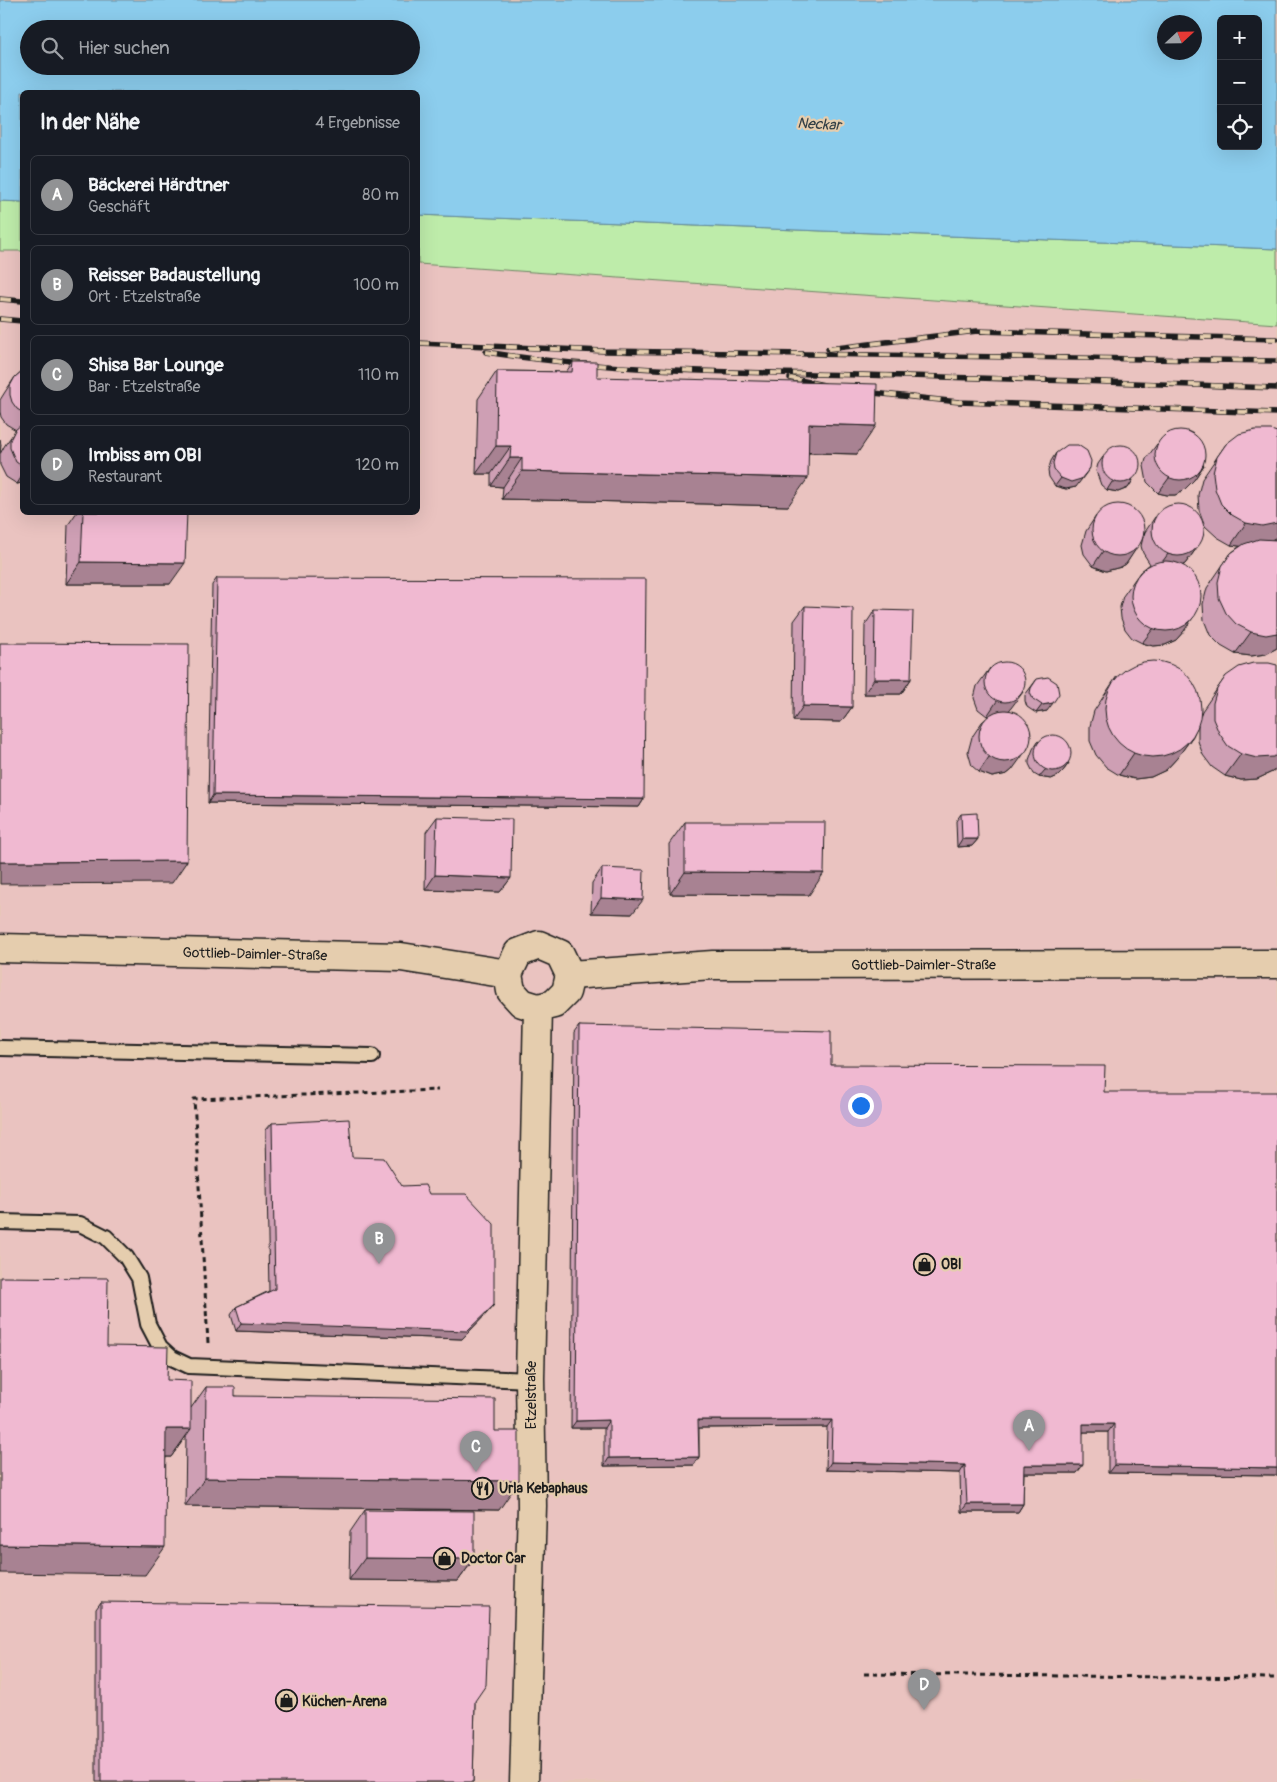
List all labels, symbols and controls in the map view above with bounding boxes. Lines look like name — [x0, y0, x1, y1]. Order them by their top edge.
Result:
north arrow — [1157, 15, 1202, 60]
map controls — [1217, 15, 1262, 150]
button: + — [1217, 15, 1262, 60]
search box — [20, 20, 420, 75]
icon: search — [38, 34, 66, 62]
text: Hier suchen — [78, 36, 170, 60]
button: − — [1217, 60, 1262, 105]
button: locate — [1217, 105, 1262, 150]
text: In der Nähe — [40, 109, 140, 136]
text: 4 Ergebnisse — [315, 113, 400, 133]
water label: Neckar — [797, 114, 843, 135]
text: Bäckerei Härdtner — [88, 173, 229, 197]
text: A — [52, 185, 62, 205]
text: 80 m — [362, 185, 399, 205]
text: Geschäft — [88, 197, 150, 217]
text: Reisser Badaustellung — [88, 263, 260, 287]
text: B — [52, 275, 62, 295]
text: 100 m — [353, 275, 399, 295]
text: Ort · Etzelstraße — [88, 287, 201, 307]
text: Shisa Bar Lounge — [88, 353, 224, 377]
text: C — [52, 365, 62, 385]
text: 110 m — [358, 365, 399, 385]
text: Bar · Etzelstraße — [88, 377, 200, 397]
text: Imbiss am OBI — [88, 443, 202, 467]
text: D — [52, 455, 62, 475]
text: 120 m — [355, 455, 399, 475]
text: Restaurant — [88, 467, 162, 487]
street label: Gottlieb-Daimler-Straße — [182, 944, 328, 964]
street label: Gottlieb-Daimler-Straße — [851, 956, 996, 974]
your location — [848, 1093, 874, 1119]
pin: B — [363, 1223, 395, 1264]
shop icon: OBI — [913, 1252, 937, 1276]
place label: OBI — [941, 1256, 962, 1273]
street label: Etzelstraße — [523, 1361, 540, 1429]
pin: A — [1013, 1410, 1045, 1451]
pin: C — [460, 1431, 492, 1472]
restaurant icon: Urla Kebaphaus — [471, 1476, 495, 1500]
place label: Urla Kebaphaus — [499, 1480, 588, 1497]
shop icon: Doctor Car — [433, 1546, 457, 1570]
place label: Doctor Car — [461, 1550, 527, 1567]
pin: D — [908, 1669, 940, 1710]
shop icon: Küchen-Arena — [274, 1689, 298, 1713]
place label: Küchen-Arena — [302, 1693, 387, 1710]

